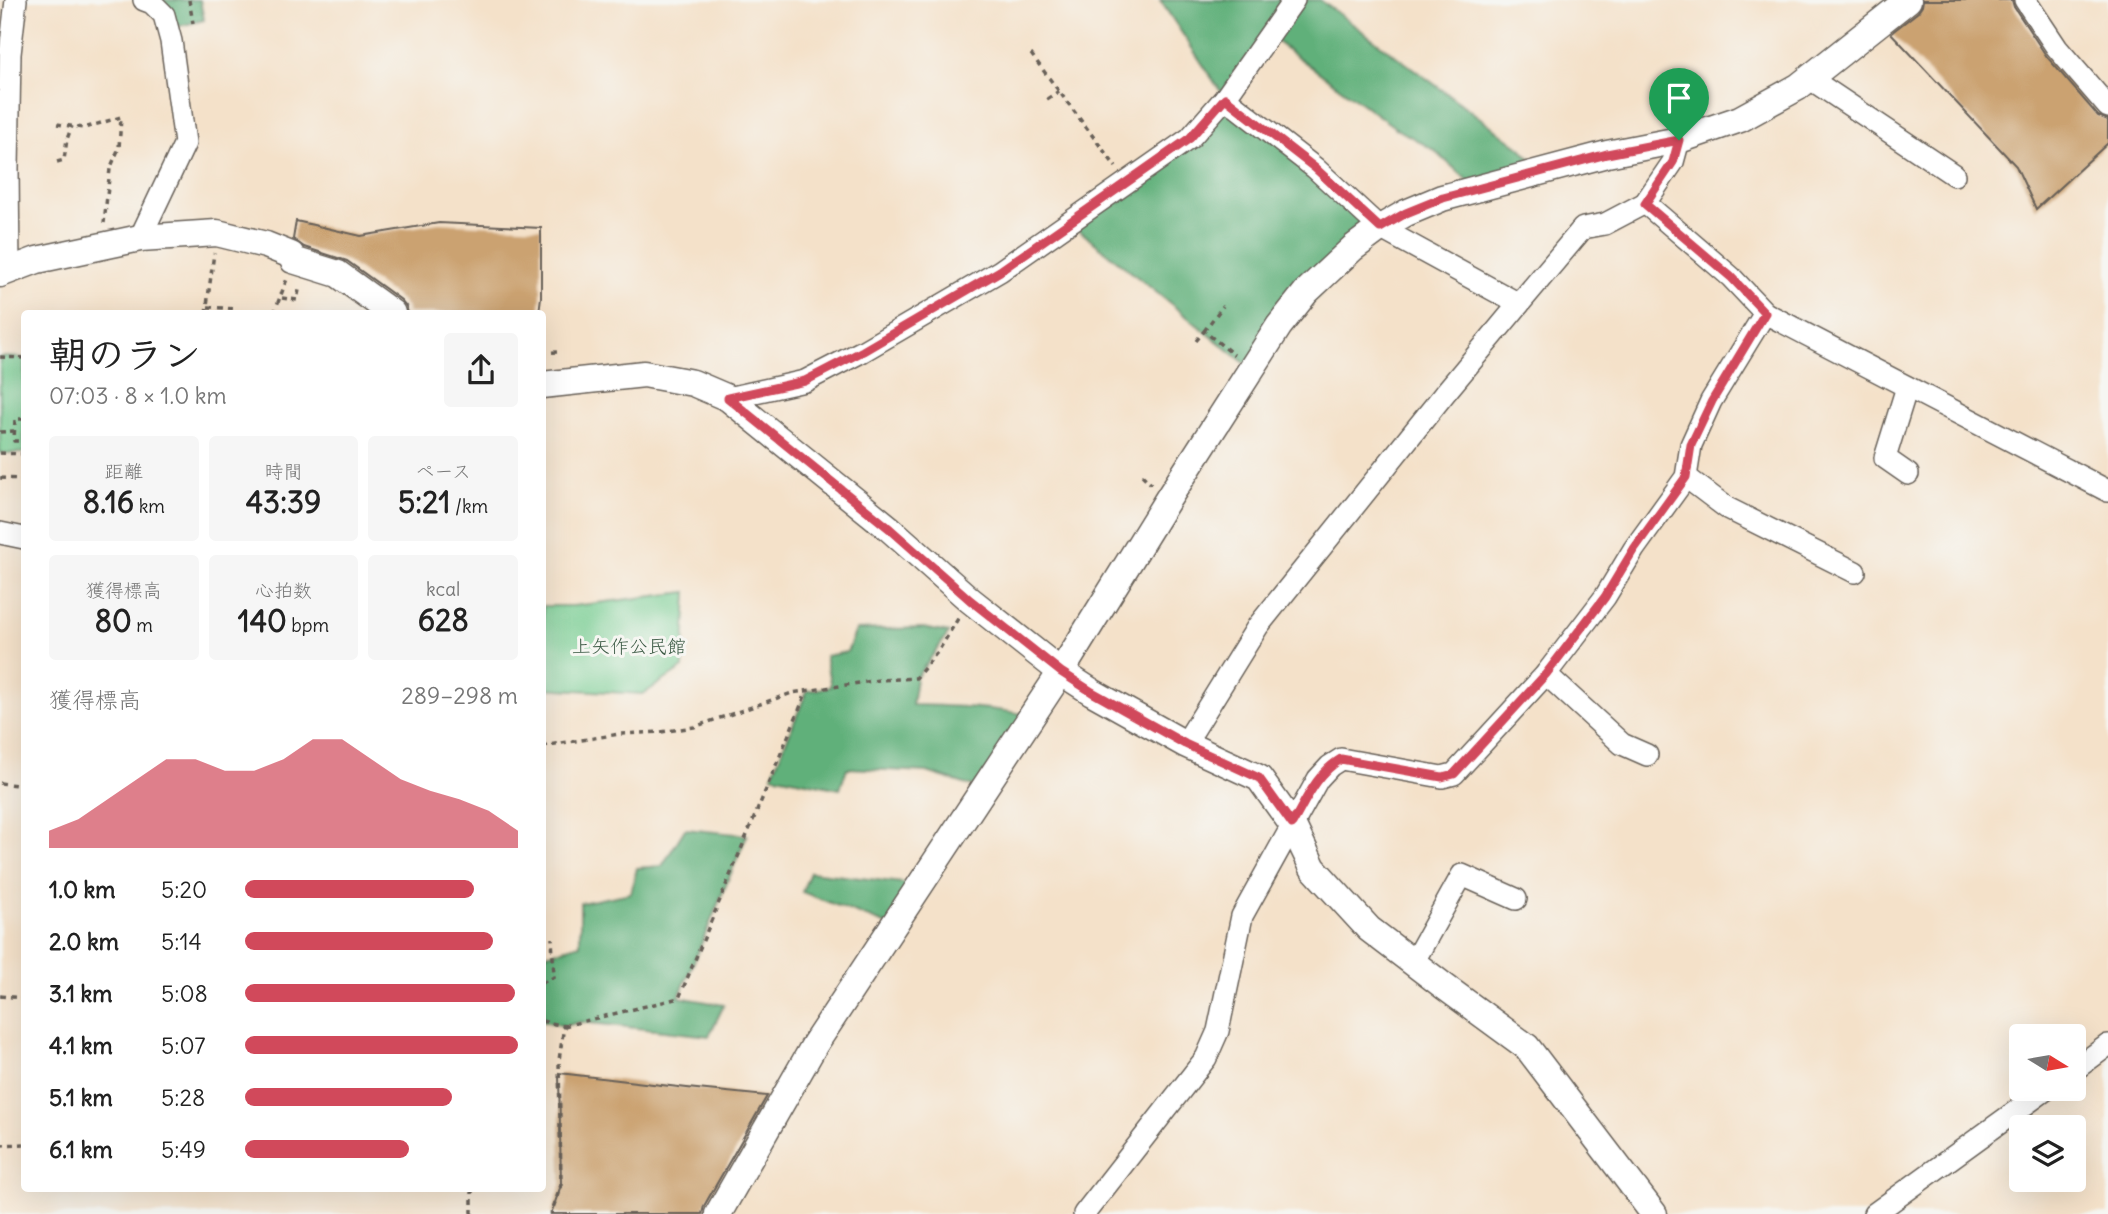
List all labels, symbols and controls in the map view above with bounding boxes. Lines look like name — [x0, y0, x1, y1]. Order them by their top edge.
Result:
pin — [1649, 68, 1709, 140]
icon: arrive — [1660, 79, 1698, 117]
text: 朝のラン — [49, 331, 201, 378]
button: share — [444, 333, 518, 407]
text: 07:03 · 8 × 1.0 km — [49, 381, 227, 410]
text: 距離 — [105, 459, 143, 483]
text: 時間 — [264, 459, 303, 483]
text: ペース — [415, 459, 471, 483]
text: 8.16 — [83, 483, 134, 521]
text: 43:39 — [246, 483, 321, 521]
text: 5:21 — [398, 483, 450, 521]
text: km — [134, 494, 165, 518]
text: /km — [450, 494, 488, 518]
text: kcal — [426, 577, 460, 601]
text: 獲得標高 — [86, 578, 162, 602]
text: 心拍数 — [255, 578, 312, 602]
text: 628 — [418, 601, 469, 639]
text: 80 — [95, 602, 132, 640]
text: 140 — [238, 602, 287, 640]
text: m — [132, 613, 153, 637]
text: bpm — [287, 613, 329, 637]
park label: 上矢作公民館 — [572, 634, 686, 658]
text: 289–298 m — [401, 681, 518, 710]
text: 獲得標高 — [49, 685, 141, 714]
text: 1.0 km — [49, 875, 115, 904]
text: 5:20 — [161, 875, 207, 904]
text: 2.0 km — [49, 927, 119, 956]
text: 5:14 — [161, 927, 202, 956]
text: 3.1 km — [49, 979, 112, 1008]
text: 5:08 — [161, 979, 208, 1008]
north arrow — [2009, 1024, 2086, 1101]
map controls — [2009, 1024, 2086, 1192]
text: 4.1 km — [49, 1031, 113, 1060]
text: 5:07 — [161, 1031, 206, 1060]
text: 5.1 km — [49, 1083, 113, 1112]
text: 5:28 — [161, 1083, 205, 1112]
button: layers — [2009, 1115, 2086, 1192]
text: 6.1 km — [49, 1135, 113, 1164]
text: 5:49 — [161, 1135, 206, 1164]

